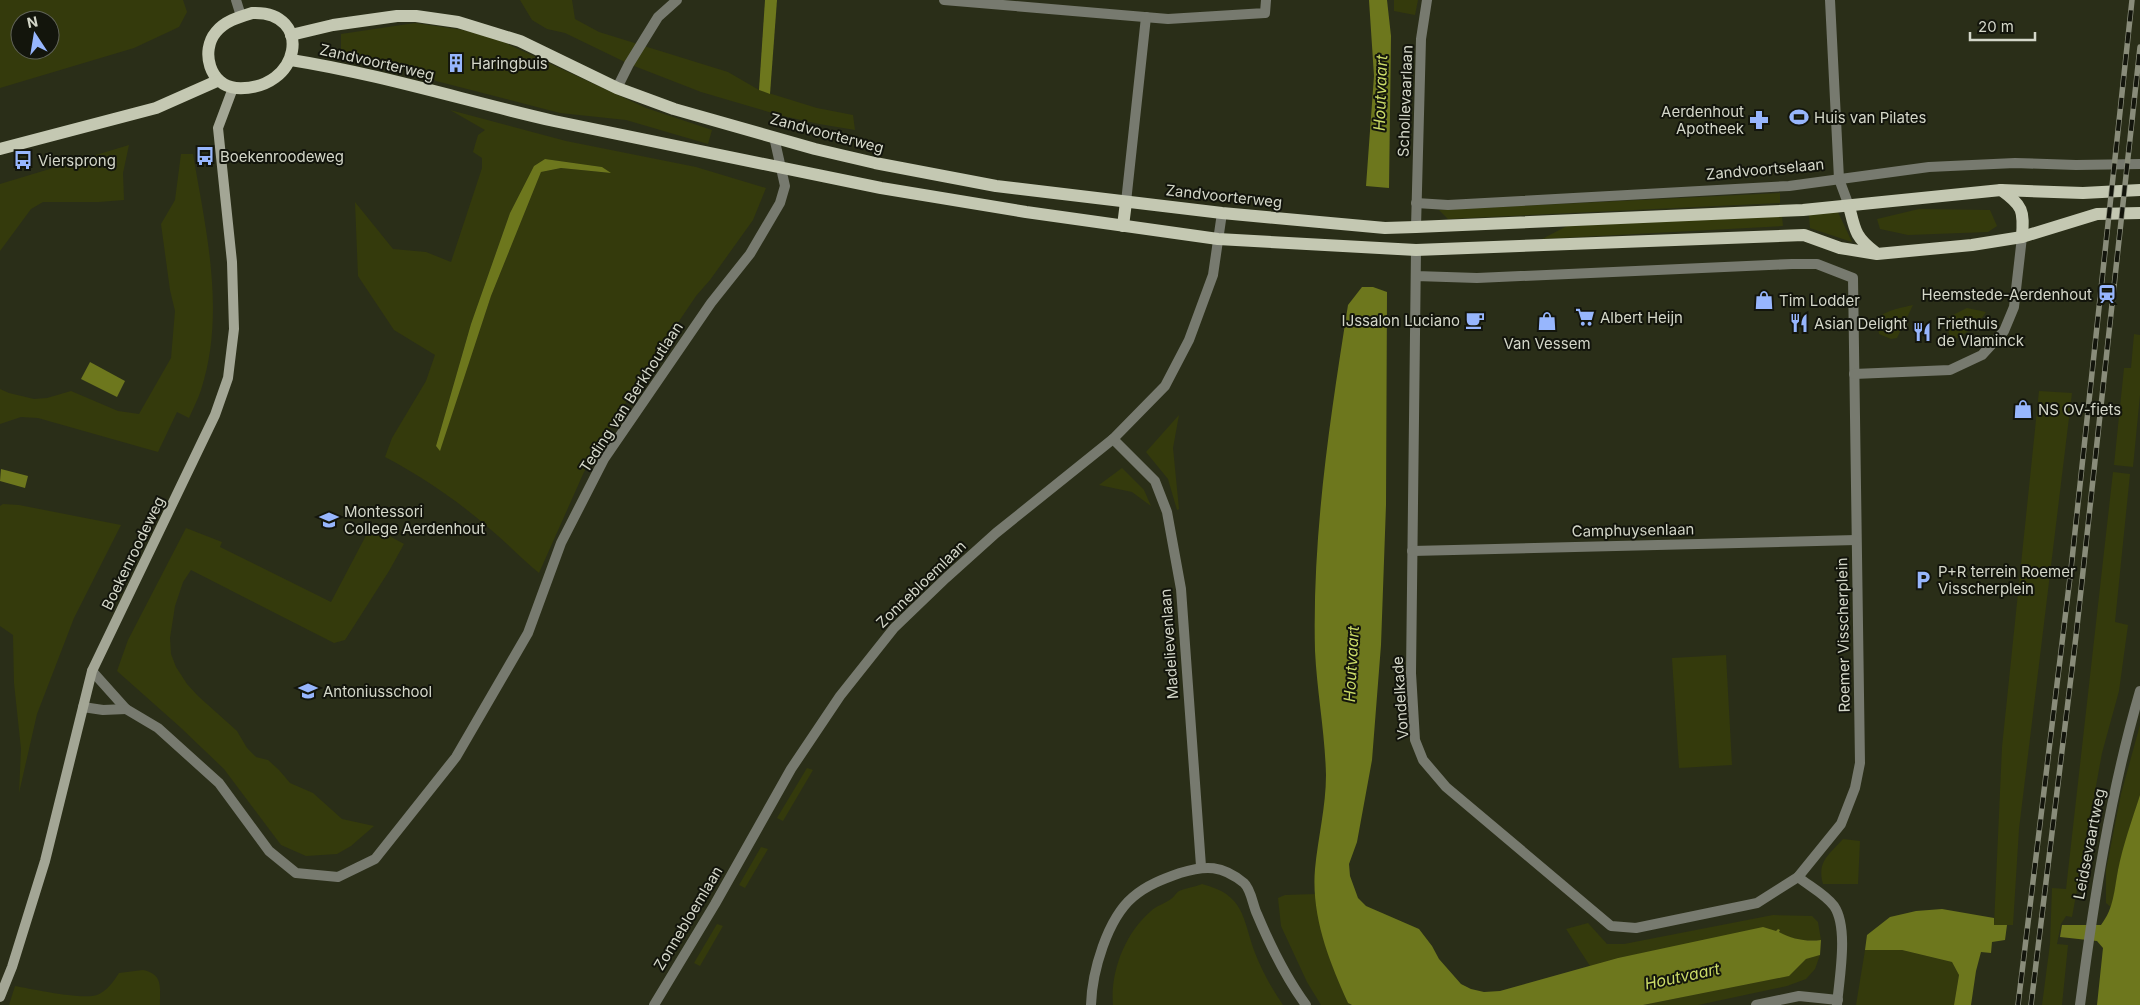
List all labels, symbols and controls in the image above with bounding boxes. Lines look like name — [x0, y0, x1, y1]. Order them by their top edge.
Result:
north arrow — [10, 10, 60, 60]
scale bar — [1970, 10, 2035, 42]
text: N — [25, 12, 39, 31]
text: 20 m — [1978, 17, 2014, 36]
street label: Zandvoorterweg — [318, 40, 436, 84]
street label: Schollevaarlaan — [1394, 45, 1416, 157]
building icon: Haringbuis — [445, 52, 467, 74]
place label: Haringbuis — [471, 54, 548, 73]
water label: Houtvaart — [1369, 54, 1391, 132]
place label: Aerdenhout Apotheek — [1661, 102, 1745, 138]
sports icon: Huis van Pilates — [1788, 106, 1810, 128]
place label: Huis van Pilates — [1814, 108, 1926, 127]
street label: Zandvoorterweg — [768, 109, 886, 157]
pharmacy icon: Aerdenhout Apotheek — [1748, 109, 1770, 131]
bus stop icon: Boekenroodeweg — [194, 145, 216, 167]
place label: Boekenroodeweg — [220, 147, 344, 166]
bus stop icon: Viersprong — [12, 149, 34, 171]
place label: Viersprong — [38, 151, 116, 170]
street label: Zandvoortselaan — [1705, 154, 1825, 184]
street label: Zandvoorterweg — [1165, 180, 1283, 212]
station icon: Heemstede-Aerdenhout — [2096, 283, 2118, 305]
place label: Heemstede-Aerdenhout — [1922, 285, 2092, 304]
shop icon: Tim Lodder — [1753, 289, 1775, 311]
place label: Tim Lodder — [1779, 291, 1860, 310]
supermarket icon: Albert Heijn — [1574, 306, 1596, 328]
place label: Albert Heijn — [1600, 308, 1683, 327]
cafe icon: IJssalon Luciano — [1464, 309, 1486, 331]
shop icon: Van Vessem — [1536, 310, 1558, 332]
place label: IJssalon Luciano — [1342, 311, 1460, 330]
restaurant icon: Asian Delight — [1788, 312, 1810, 334]
place label: Asian Delight — [1814, 314, 1907, 333]
place label: Friethuis de Vlaminck — [1937, 314, 2025, 350]
street label: Teding van Berkhoutlaan — [575, 318, 687, 476]
restaurant icon: Friethuis de Vlaminck — [1911, 321, 1933, 343]
place label: Van Vessem — [1503, 334, 1591, 353]
shop icon: NS OV-fiets — [2012, 398, 2034, 420]
place label: NS OV-fiets — [2038, 400, 2121, 419]
street label: Boekenroodeweg — [97, 493, 169, 613]
place label: Montessori College Aerdenhout — [344, 502, 485, 538]
school or university icon: Montessori College Aerdenhout — [318, 509, 340, 531]
street label: Camphuysenlaan — [1571, 519, 1695, 541]
street label: Zonnebloemlaan — [872, 536, 970, 632]
street label: Roemer Visscherplein — [1832, 557, 1854, 713]
place label: P+R terrein Roemer Visscherplein — [1938, 562, 2076, 598]
parking icon: P+R terrein Roemer Visscherplein — [1912, 569, 1934, 591]
street label: Madelievenlaan — [1156, 588, 1182, 700]
water label: Houtvaart — [1339, 625, 1363, 703]
street label: Vondelkade — [1388, 656, 1412, 740]
school or university icon: Antoniusschool — [297, 680, 319, 702]
place label: Antoniusschool — [323, 682, 432, 701]
street label: Leidsevaartweg — [2069, 787, 2109, 901]
street label: Zonnebloemlaan — [649, 863, 727, 973]
water label: Houtvaart — [1643, 958, 1722, 994]

